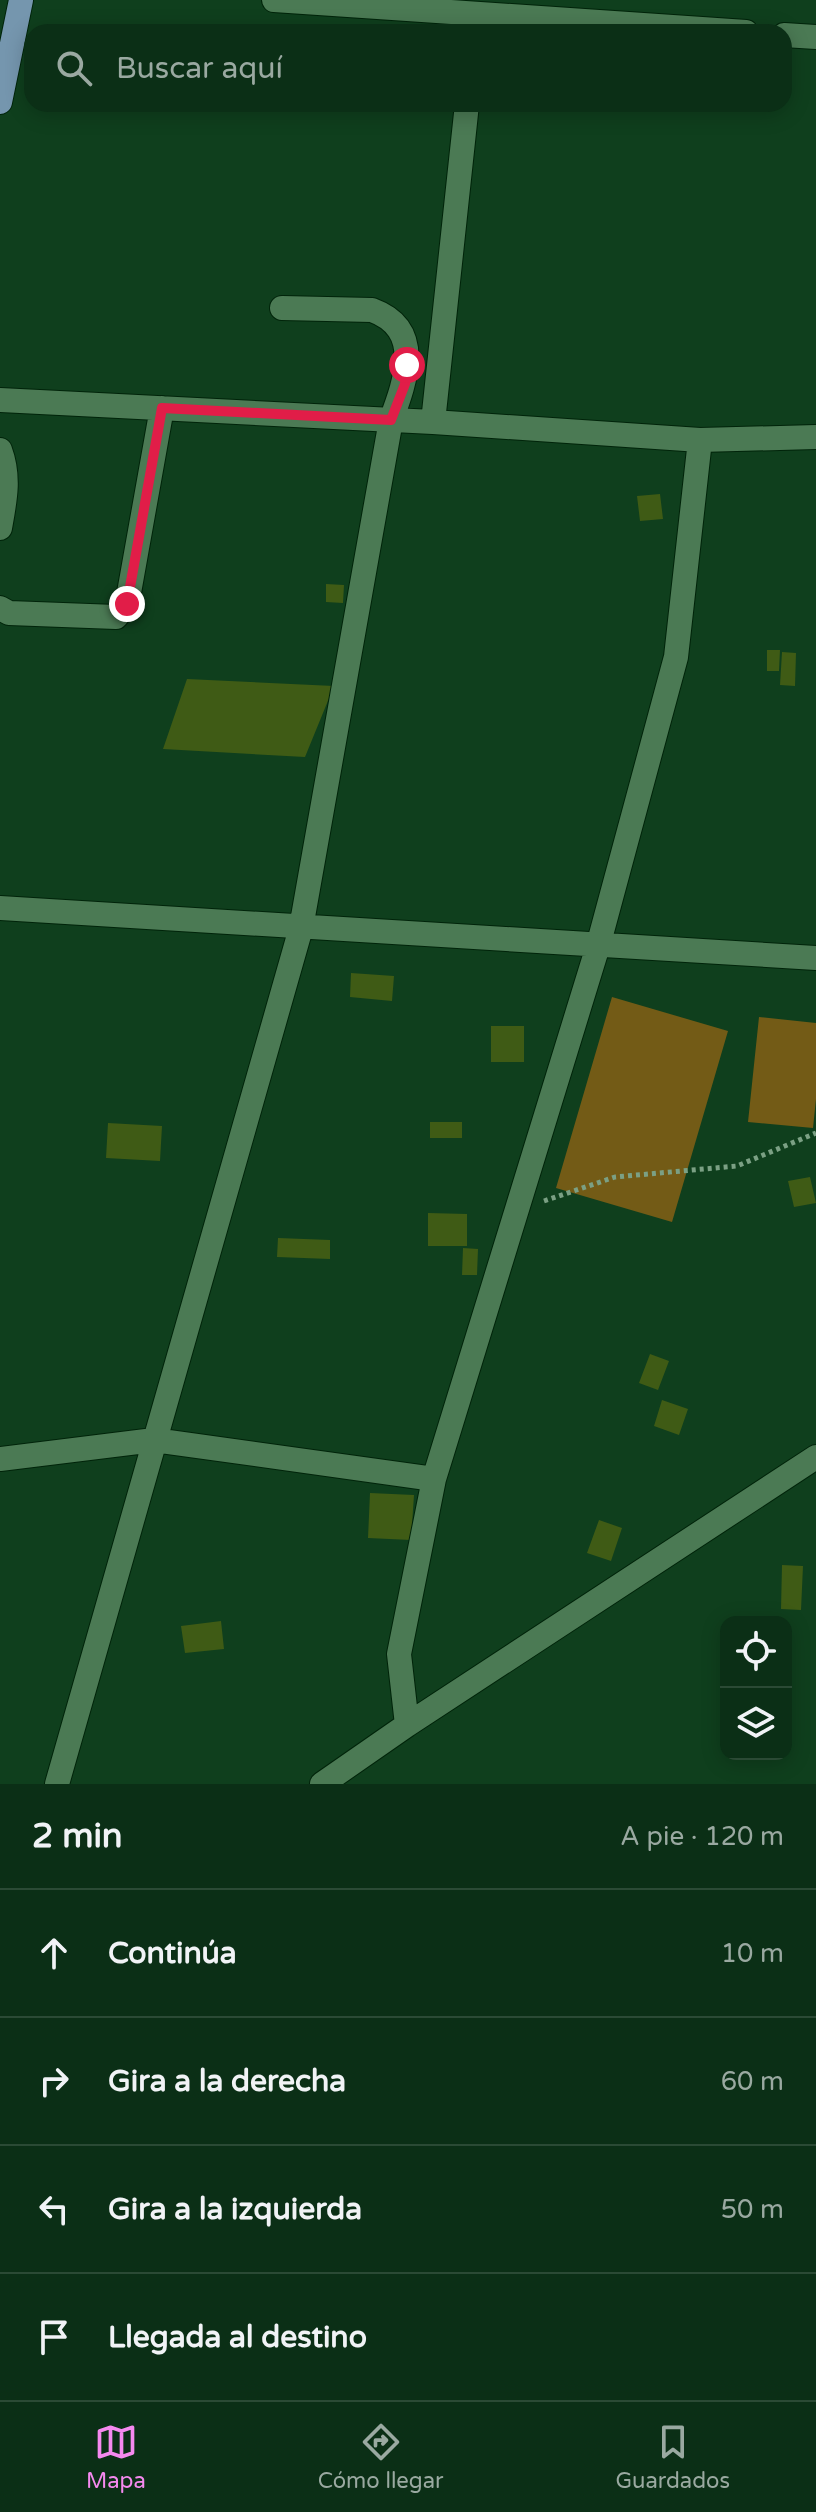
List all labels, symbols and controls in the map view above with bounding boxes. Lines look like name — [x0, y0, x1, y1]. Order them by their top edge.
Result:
search box — [24, 24, 792, 112]
icon: search — [52, 46, 96, 90]
text: Buscar aquí — [116, 50, 283, 87]
route start — [389, 347, 425, 383]
route end — [109, 586, 145, 622]
map controls — [720, 1616, 792, 1760]
button: locate — [720, 1616, 792, 1688]
button: layers — [720, 1688, 792, 1760]
text: 2 min — [32, 1816, 123, 1857]
text: A pie · 120 m — [620, 1821, 784, 1852]
icon: ahead — [32, 1931, 76, 1975]
text: Continúa — [108, 1935, 237, 1972]
text: 10 m — [721, 1938, 784, 1969]
icon: right — [32, 2059, 76, 2103]
text: Gira a la derecha — [108, 2063, 346, 2100]
text: 60 m — [721, 2066, 784, 2097]
icon: left — [32, 2187, 76, 2231]
text: Gira a la izquierda — [108, 2191, 362, 2228]
text: 50 m — [721, 2194, 784, 2225]
icon: arrive — [32, 2315, 76, 2359]
text: Llegada al destino — [108, 2319, 367, 2356]
tab: Mapa — [86, 2420, 146, 2494]
tab: Cómo llegar — [318, 2420, 443, 2494]
tab: Guardados — [615, 2420, 730, 2494]

